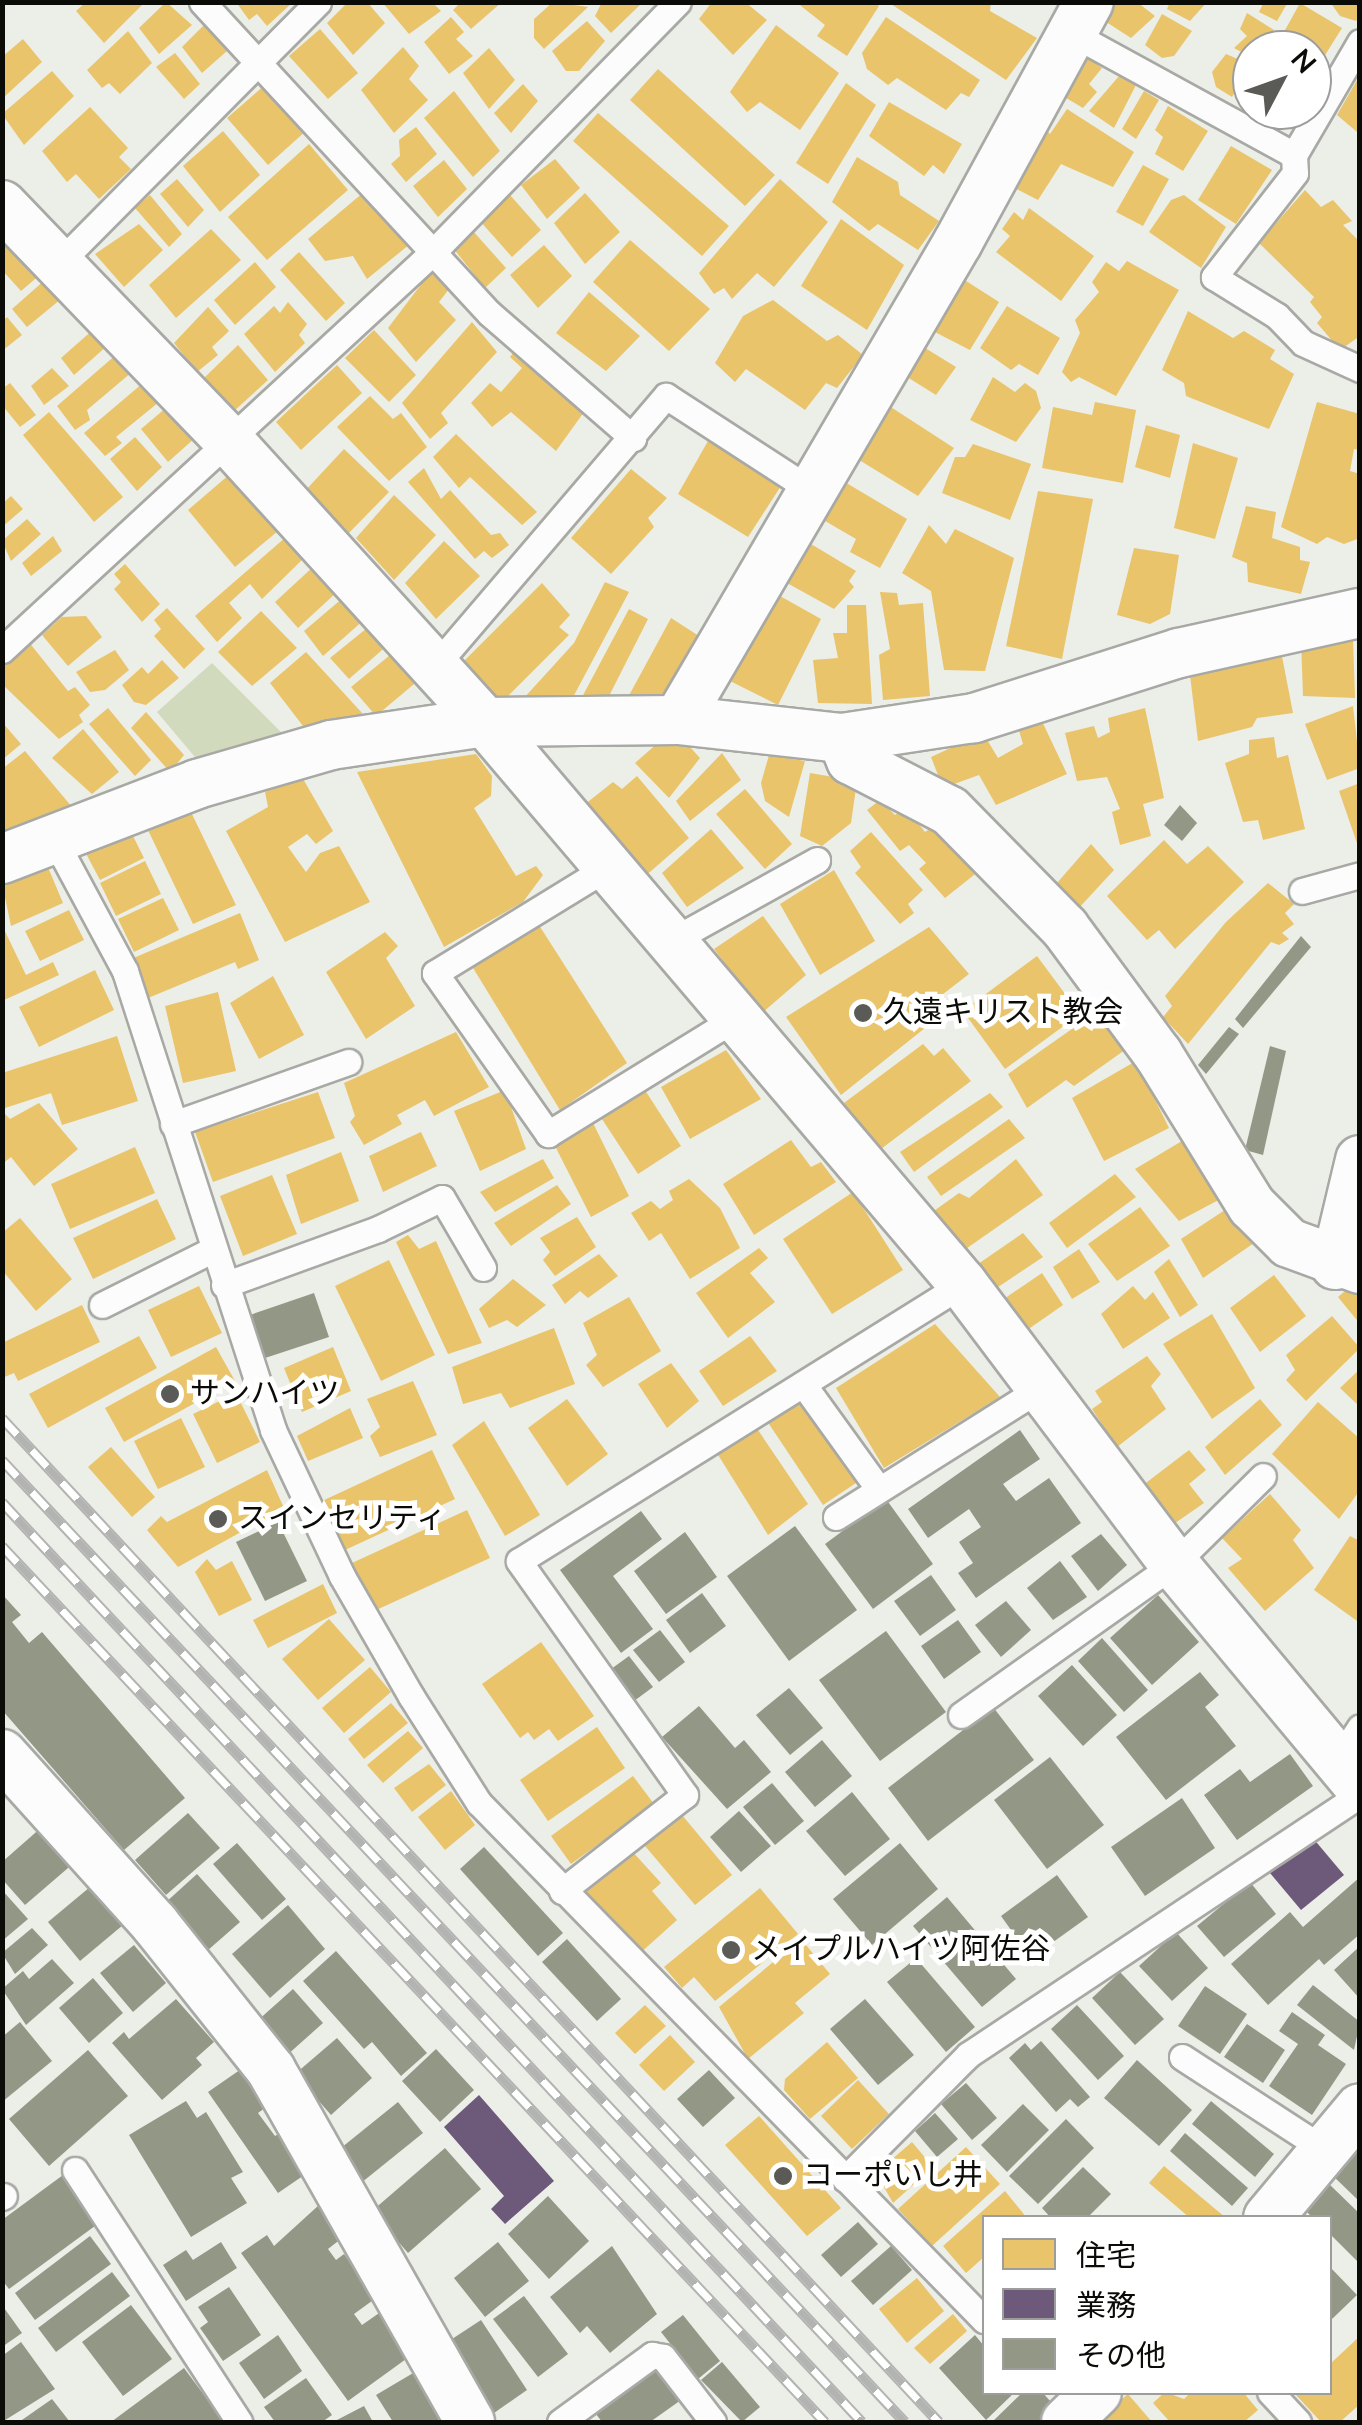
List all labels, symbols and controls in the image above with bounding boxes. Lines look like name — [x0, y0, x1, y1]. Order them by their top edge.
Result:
north arrow — [1232, 30, 1332, 130]
text: N — [1282, 41, 1324, 82]
place label: 久遠キリスト教会 — [883, 995, 1123, 1031]
marker: 久遠キリスト教会 — [852, 1002, 874, 1024]
place label: サンハイツ — [190, 1376, 340, 1412]
marker: サンハイツ — [159, 1383, 181, 1405]
place label: スインセリティ — [238, 1501, 448, 1537]
marker: スインセリティ — [207, 1508, 229, 1530]
place label: メイプルハイツ阿佐谷 — [751, 1932, 1051, 1968]
marker: メイプルハイツ阿佐谷 — [720, 1939, 742, 1961]
place label: コーポいし井 — [803, 2158, 983, 2194]
marker: コーポいし井 — [772, 2165, 794, 2187]
legend — [982, 2215, 1332, 2395]
text: 住宅 — [1076, 2236, 1136, 2277]
text: 業務 — [1076, 2286, 1136, 2327]
text: その他 — [1076, 2336, 1166, 2377]

